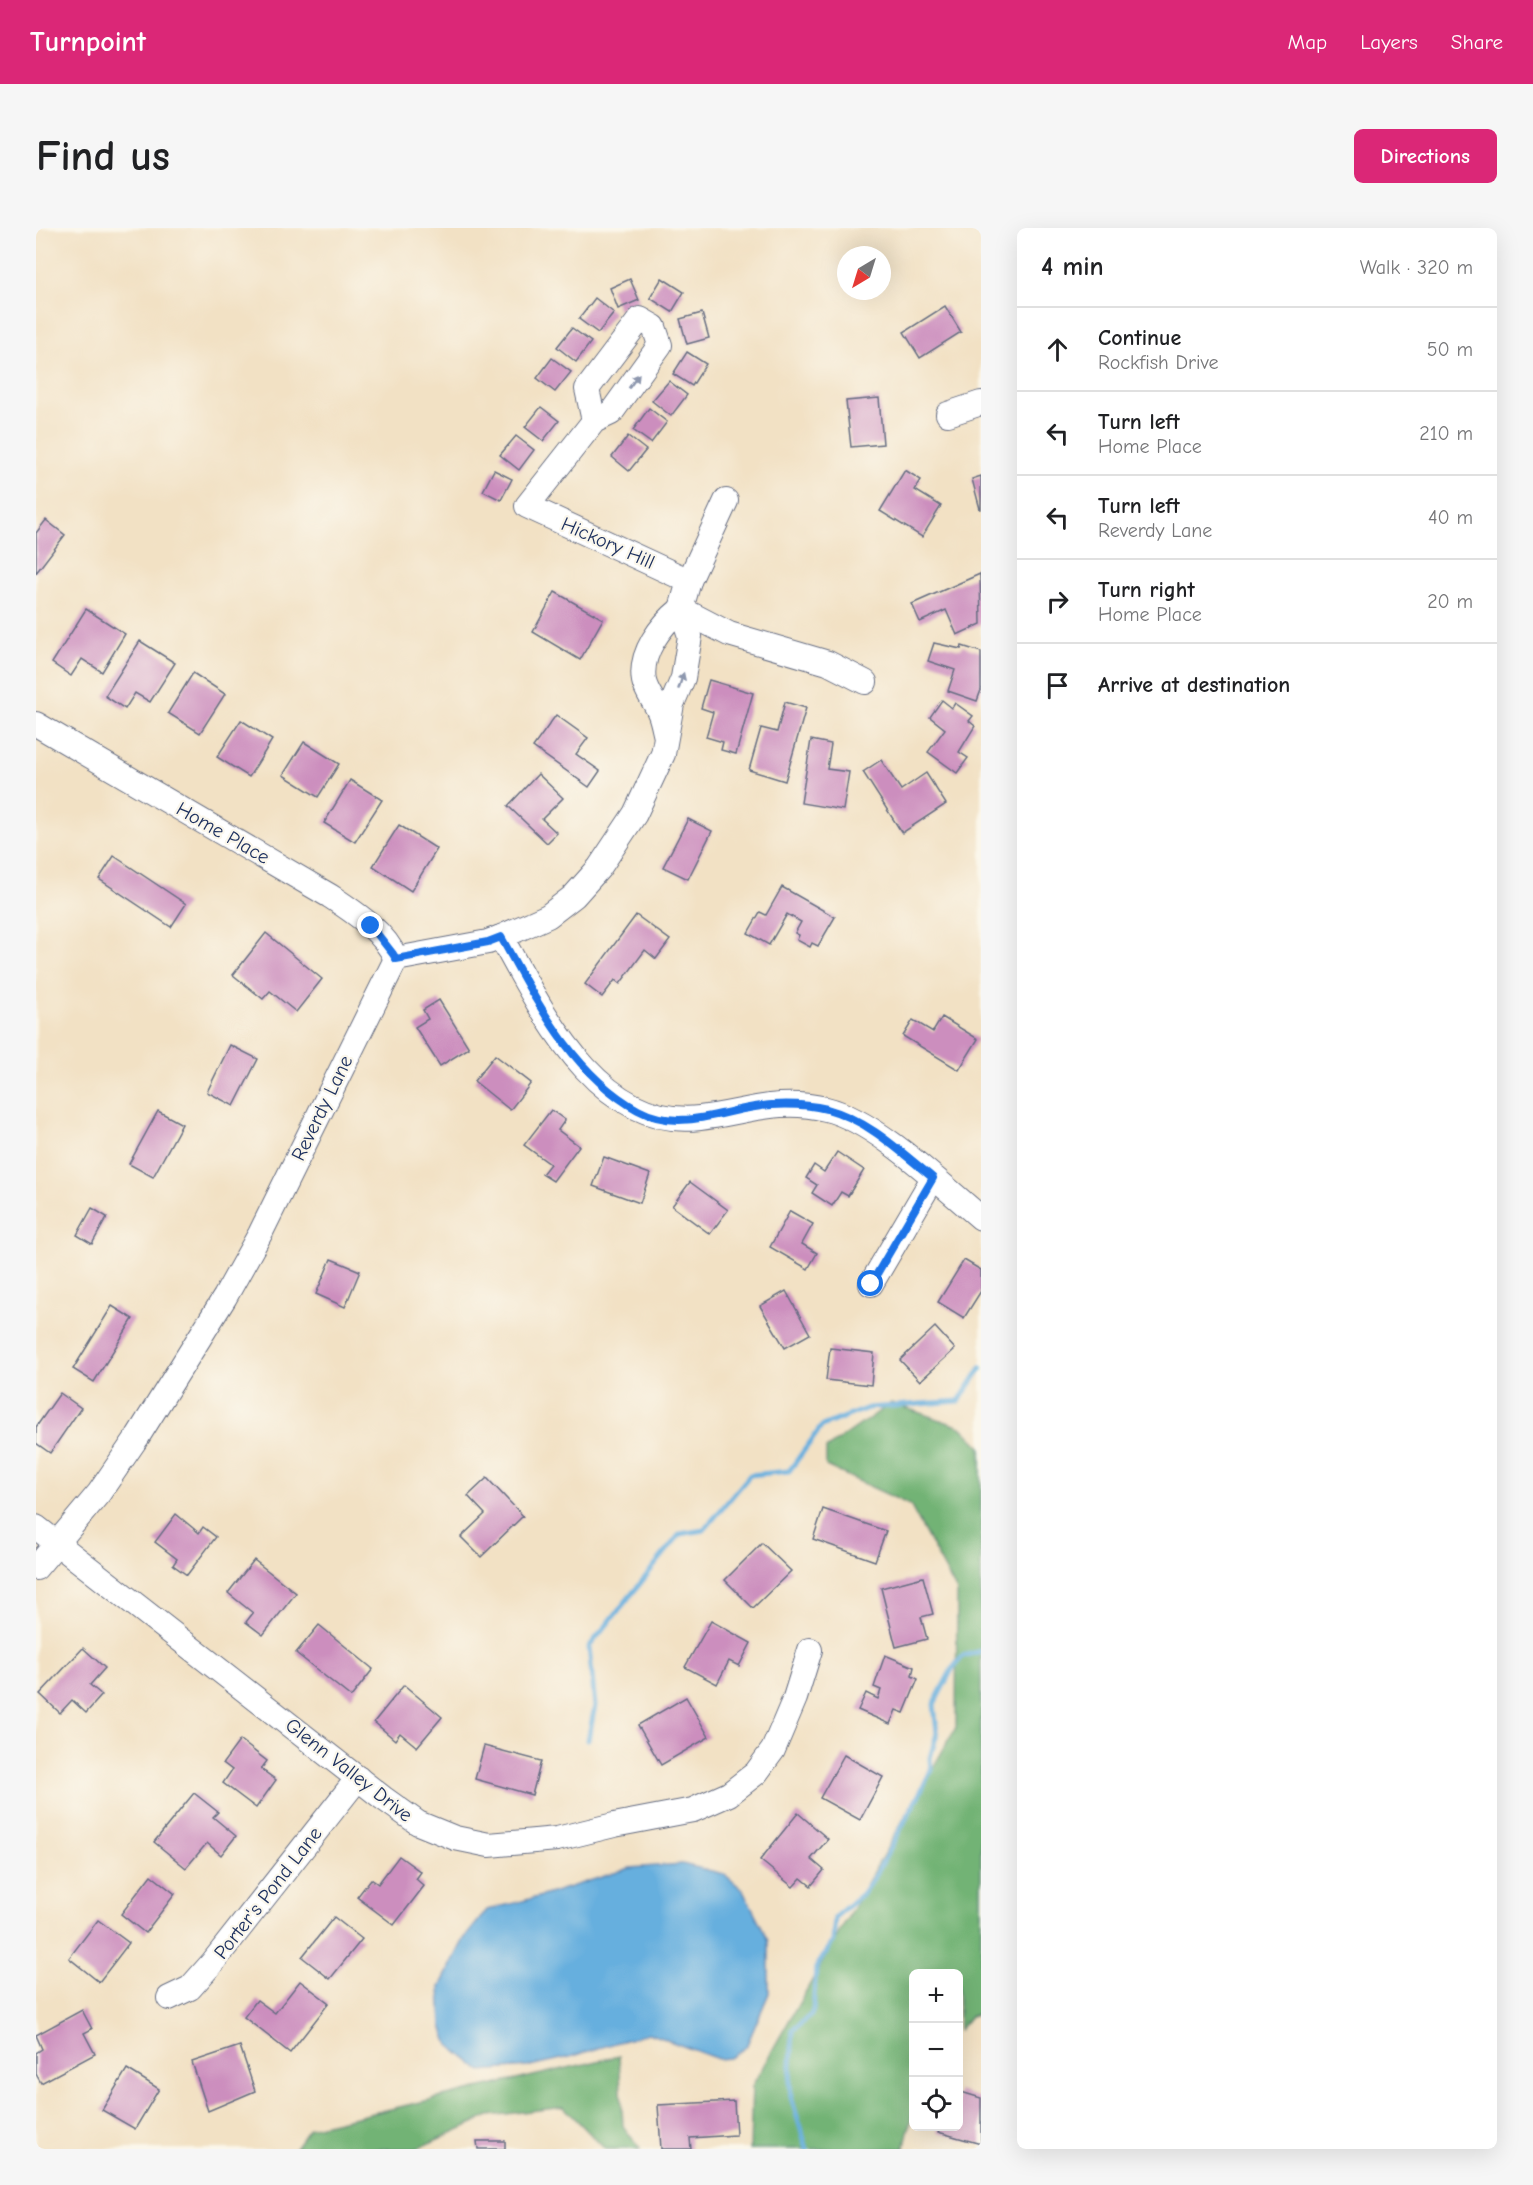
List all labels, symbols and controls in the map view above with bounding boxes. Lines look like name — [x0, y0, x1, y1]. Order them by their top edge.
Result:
text: Turnpoint — [30, 26, 146, 58]
text: Map — [1288, 30, 1327, 54]
text: Layers — [1360, 30, 1418, 54]
text: Share — [1451, 30, 1503, 54]
button: Directions — [1354, 129, 1497, 183]
text: Find us — [36, 132, 170, 181]
north arrow — [837, 246, 891, 300]
text: 4 min — [1041, 252, 1104, 282]
text: Walk · 320 m — [1360, 256, 1473, 279]
text: Continue — [1098, 325, 1181, 351]
icon: ahead — [1041, 333, 1074, 366]
text: 50 m — [1427, 338, 1473, 361]
text: Rockfish Drive — [1098, 351, 1218, 374]
one-way arrow — [628, 373, 640, 388]
text: Turn left — [1098, 409, 1180, 435]
icon: left — [1041, 417, 1074, 450]
text: 210 m — [1419, 422, 1473, 445]
text: Home Place — [1098, 435, 1202, 458]
text: Turn left — [1098, 493, 1180, 519]
icon: left — [1041, 501, 1074, 534]
text: 40 m — [1428, 506, 1473, 529]
street label: Hickory Hill — [558, 512, 658, 574]
text: Reverdy Lane — [1098, 519, 1212, 542]
text: Turn right — [1098, 577, 1195, 603]
icon: right — [1041, 585, 1074, 618]
text: 20 m — [1427, 590, 1473, 613]
text: Home Place — [1098, 603, 1202, 626]
icon: arrive — [1041, 669, 1074, 702]
one-way arrow — [677, 672, 686, 690]
text: Arrive at destination — [1098, 672, 1290, 698]
street label: Home Place — [172, 797, 274, 869]
route end — [357, 912, 383, 938]
street label: Reverdy Lane — [287, 1052, 357, 1164]
route start — [857, 1270, 883, 1296]
street label: Glenn Valley Drive — [281, 1713, 417, 1827]
street label: Porter's Pond Lane — [209, 1822, 327, 1964]
map controls — [909, 1969, 963, 2131]
button: + — [909, 1969, 963, 2023]
button: − — [909, 2023, 963, 2077]
button: locate — [909, 2077, 963, 2131]

